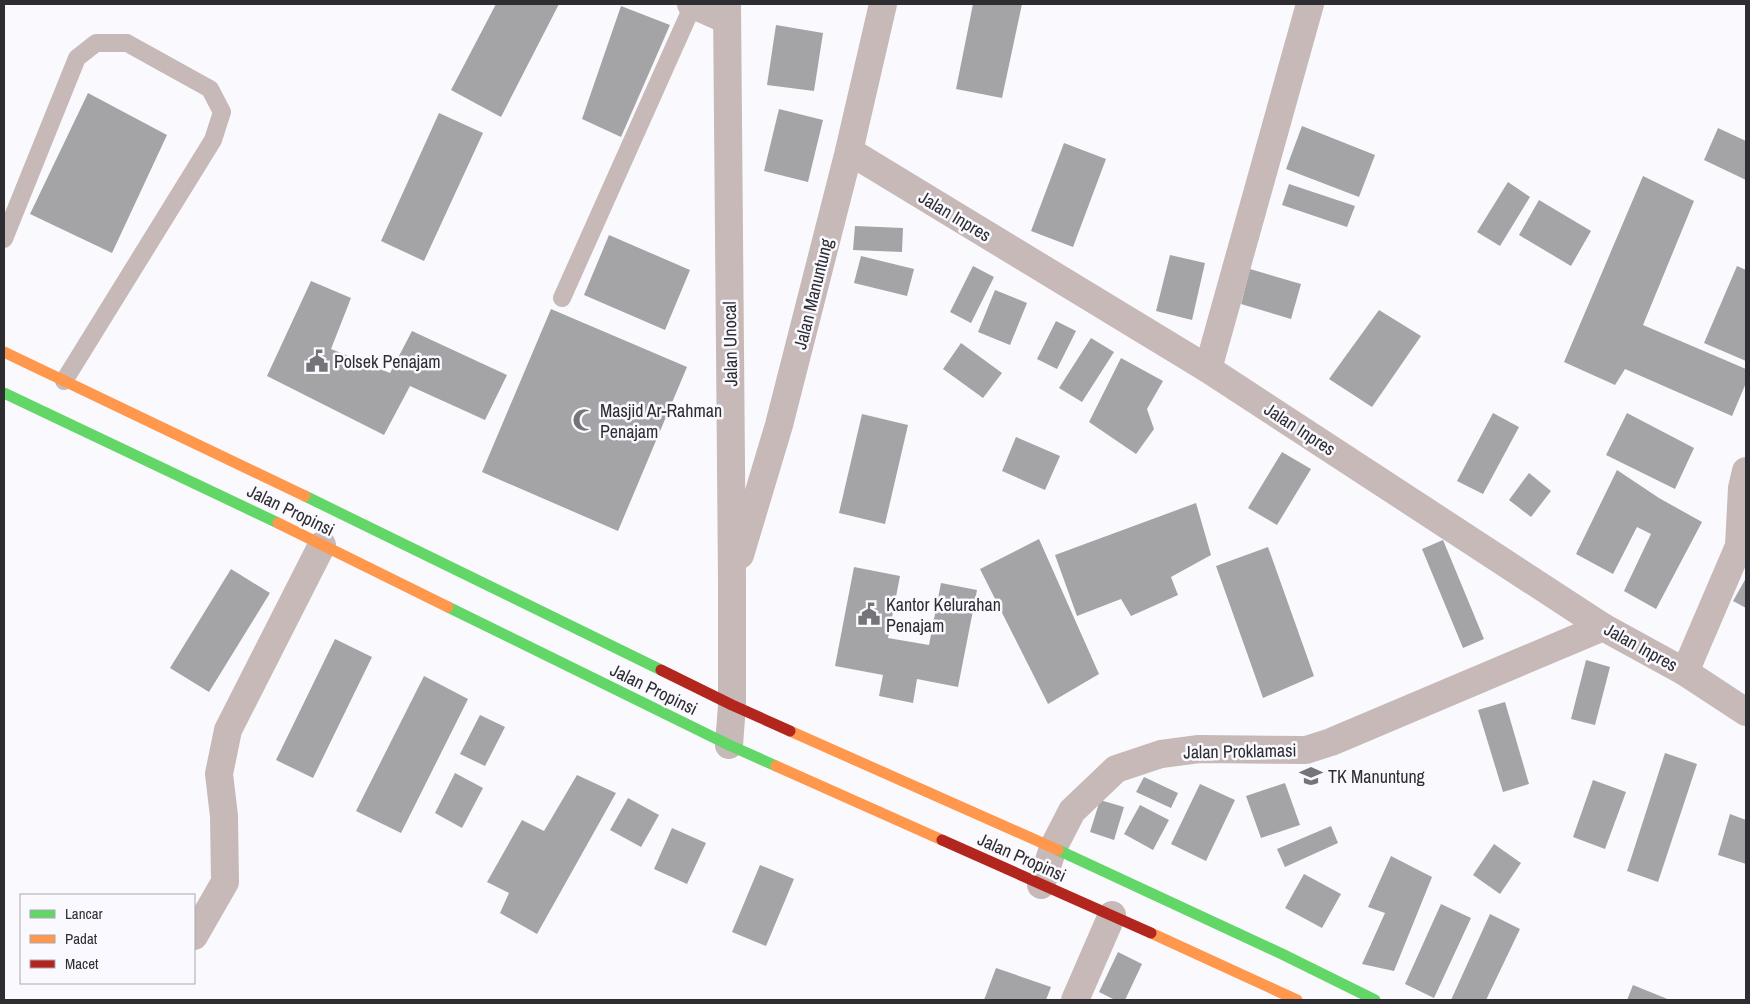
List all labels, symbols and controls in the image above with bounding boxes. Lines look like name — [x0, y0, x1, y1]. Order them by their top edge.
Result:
street label: Jalan Inpres — [914, 185, 996, 247]
street label: Jalan Manuntung — [787, 235, 839, 352]
street label: Jalan Unocal — [717, 301, 743, 387]
public building icon: Polsek Penajam — [304, 348, 330, 374]
place label: Polsek Penajam — [334, 349, 441, 374]
street label: Jalan Inpres — [1259, 397, 1341, 461]
place label: Masjid Ar-Rahman Penajam — [600, 398, 722, 444]
mosque icon: Masjid Ar-Rahman Penajam — [571, 407, 597, 433]
street label: Jalan Propinsi — [243, 478, 339, 542]
place label: Kantor Kelurahan Penajam — [886, 592, 1001, 638]
public building icon: Kantor Kelurahan Penajam — [856, 601, 882, 627]
street label: Jalan Inpres — [1600, 617, 1682, 677]
street label: Jalan Propinsi — [606, 657, 702, 721]
street label: Jalan Proklamasi — [1183, 738, 1297, 764]
school or university icon: TK Manuntung — [1298, 763, 1324, 789]
place label: TK Manuntung — [1328, 764, 1426, 789]
street label: Jalan Propinsi — [974, 826, 1070, 888]
legend — [20, 894, 195, 984]
text: Lancar — [65, 903, 103, 924]
text: Padat — [65, 928, 98, 949]
text: Macet — [65, 953, 99, 974]

